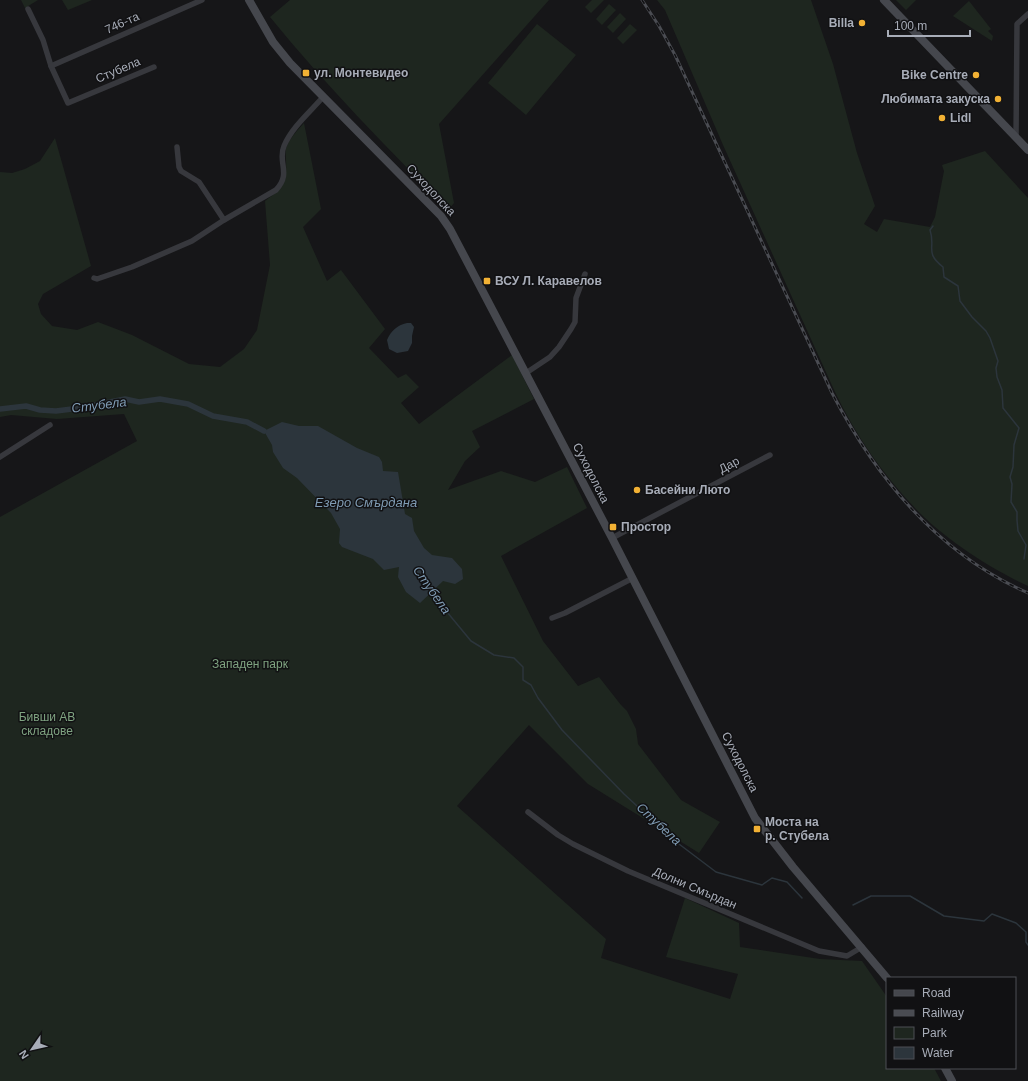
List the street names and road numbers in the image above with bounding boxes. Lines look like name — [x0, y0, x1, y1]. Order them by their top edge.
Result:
street label: 746-та — [103, 9, 142, 37]
street label: Стубела — [94, 54, 143, 86]
street label: Суходолска — [404, 161, 459, 219]
street label: Суходолска — [570, 441, 612, 506]
street label: Дар — [716, 454, 742, 476]
street label: Суходолска — [719, 730, 761, 795]
street label: Долни Смърдан — [651, 864, 739, 912]

